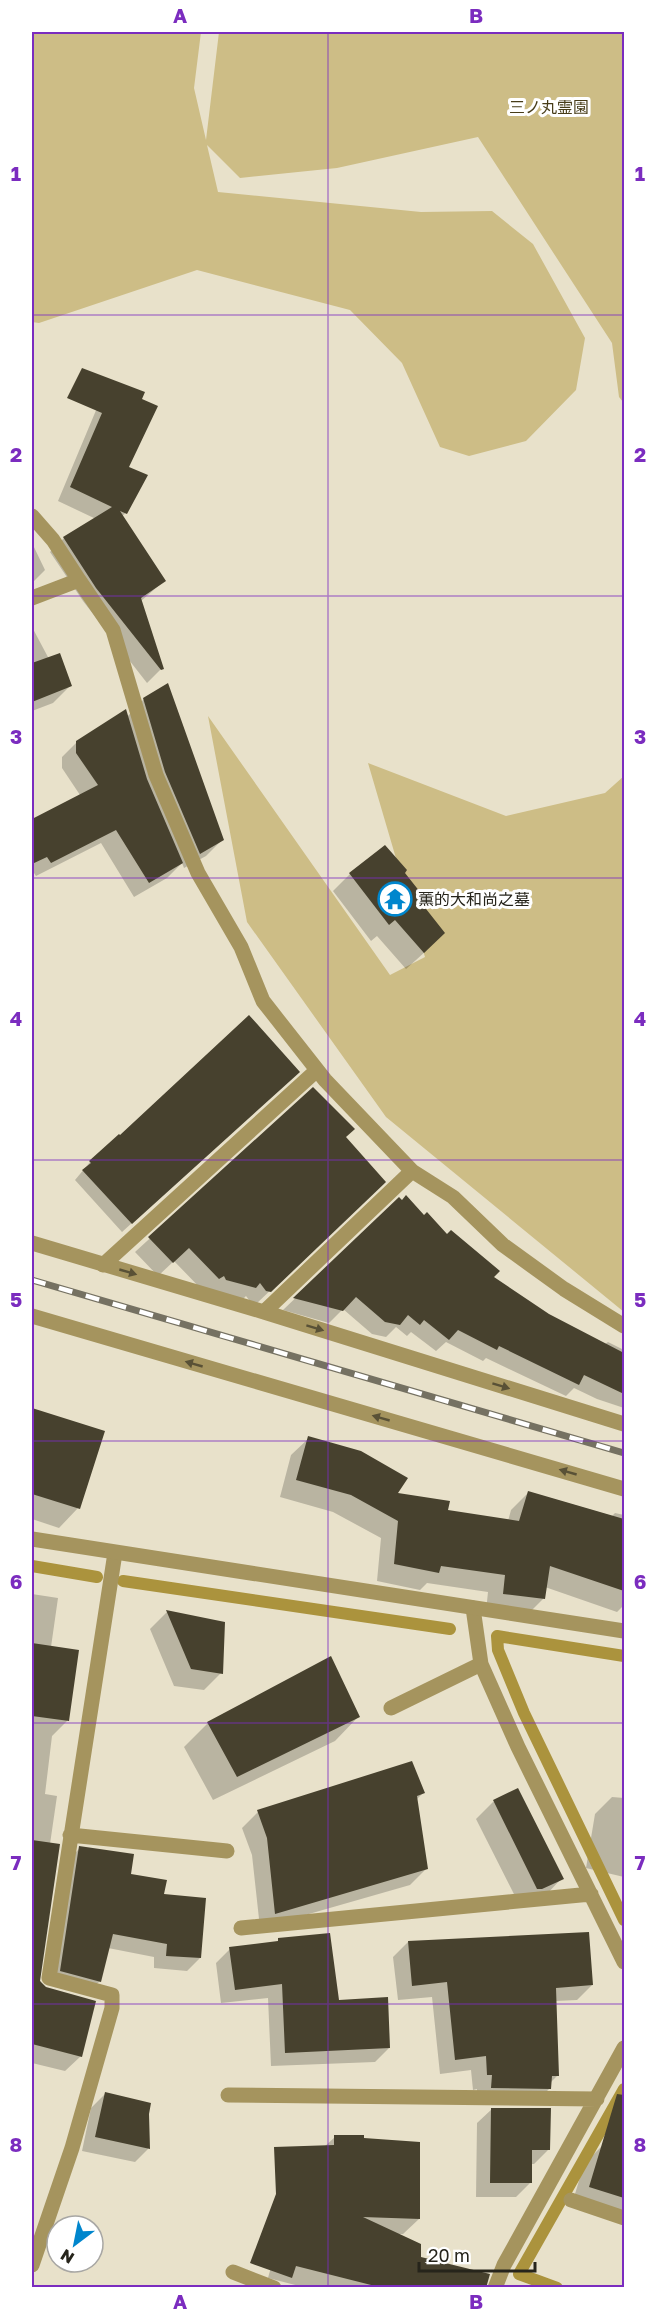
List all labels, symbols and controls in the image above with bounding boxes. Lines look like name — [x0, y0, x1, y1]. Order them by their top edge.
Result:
text: A — [173, 3, 187, 27]
text: B — [469, 3, 483, 27]
park label: 三ノ丸霊園 — [509, 97, 589, 117]
text: 1 — [11, 161, 21, 185]
text: 1 — [635, 161, 645, 185]
text: 2 — [10, 442, 22, 466]
text: 2 — [634, 442, 646, 466]
text: 3 — [10, 724, 22, 748]
text: 3 — [634, 724, 646, 748]
temple icon: 薫的大和尚之墓 — [377, 881, 413, 917]
place label: 薫的大和尚之墓 — [418, 889, 530, 909]
text: 4 — [10, 1006, 22, 1030]
text: 4 — [634, 1006, 646, 1030]
one-way arrow — [119, 1268, 137, 1277]
text: 5 — [10, 1287, 22, 1311]
text: 5 — [634, 1287, 646, 1311]
one-way arrow — [306, 1324, 324, 1333]
one-way arrow — [185, 1359, 203, 1368]
one-way arrow — [492, 1382, 510, 1391]
one-way arrow — [372, 1413, 390, 1422]
one-way arrow — [559, 1467, 577, 1476]
text: 6 — [10, 1569, 22, 1593]
text: 6 — [634, 1569, 646, 1593]
text: 7 — [11, 1850, 22, 1874]
text: 7 — [635, 1850, 646, 1874]
text: 8 — [10, 2132, 22, 2156]
text: 8 — [634, 2132, 646, 2156]
north arrow — [45, 2214, 105, 2274]
scale bar — [419, 2235, 534, 2273]
text: 20 m — [428, 2244, 470, 2266]
text: N — [57, 2245, 78, 2268]
text: A — [173, 2289, 187, 2313]
text: B — [469, 2289, 483, 2313]

